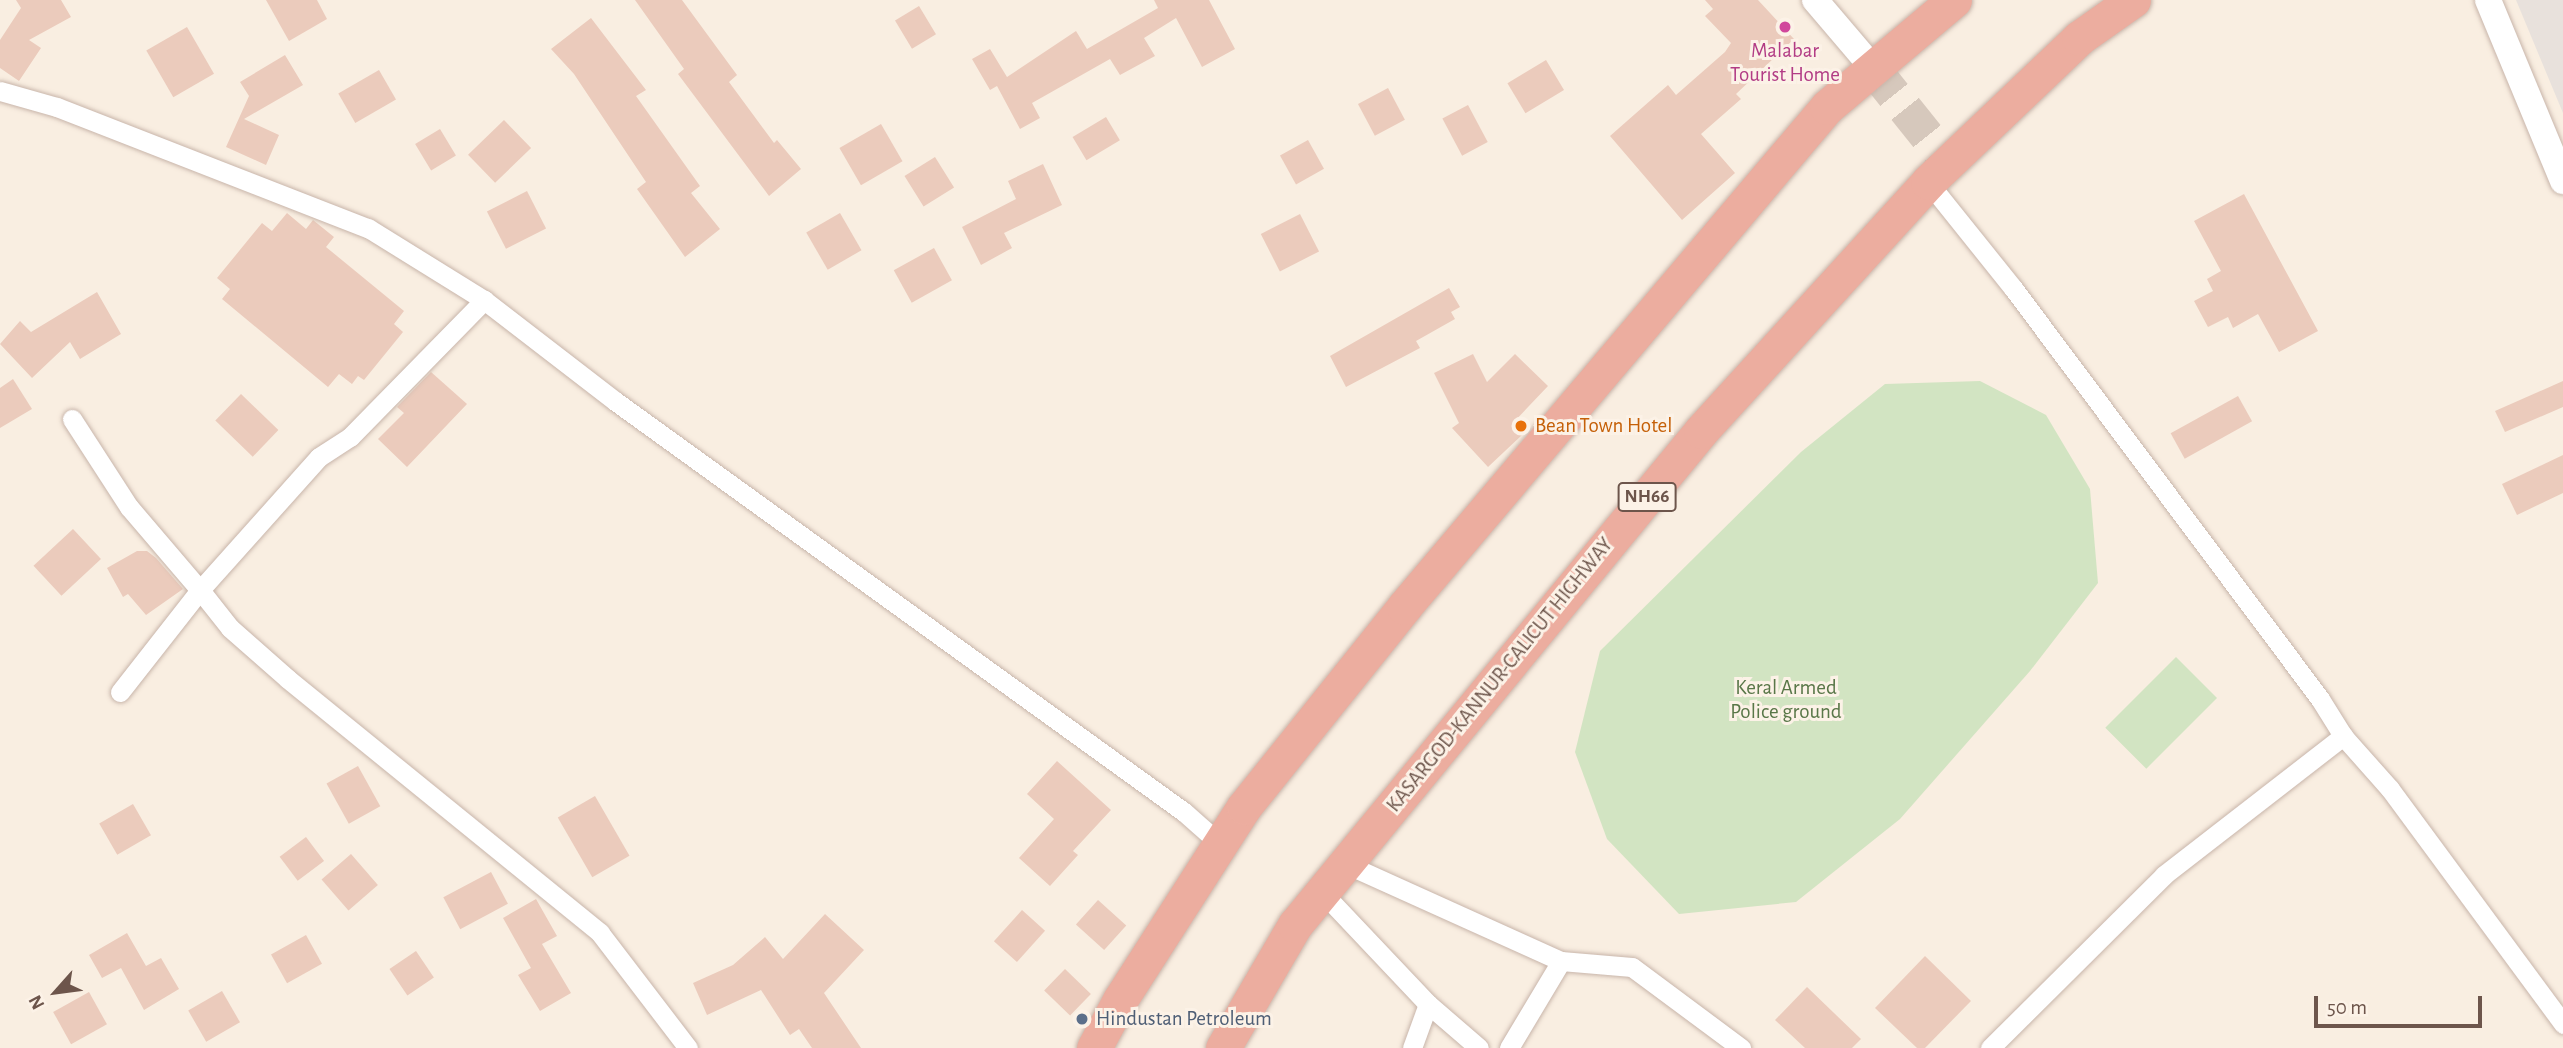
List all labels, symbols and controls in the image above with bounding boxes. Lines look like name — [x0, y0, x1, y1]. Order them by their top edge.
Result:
marker: Malabar Tourist Home — [1777, 19, 1793, 35]
place label: Malabar Tourist Home — [1730, 38, 1840, 88]
place label: Bean Town Hotel — [1535, 413, 1672, 439]
marker: Bean Town Hotel — [1513, 418, 1529, 434]
road number: NH66 — [1617, 482, 1677, 512]
street label: KASARGOD-KANNUR-CALICUT HIGHWAY — [1381, 533, 1619, 817]
park label: Keral Armed Police ground — [1730, 675, 1842, 725]
north arrow — [21, 957, 91, 1027]
scale bar — [2318, 982, 2486, 1026]
text: N — [26, 992, 49, 1012]
text: 50 m — [2327, 997, 2367, 1018]
place label: Hindustan Petroleum — [1096, 1006, 1272, 1032]
marker: Hindustan Petroleum — [1074, 1011, 1090, 1027]

